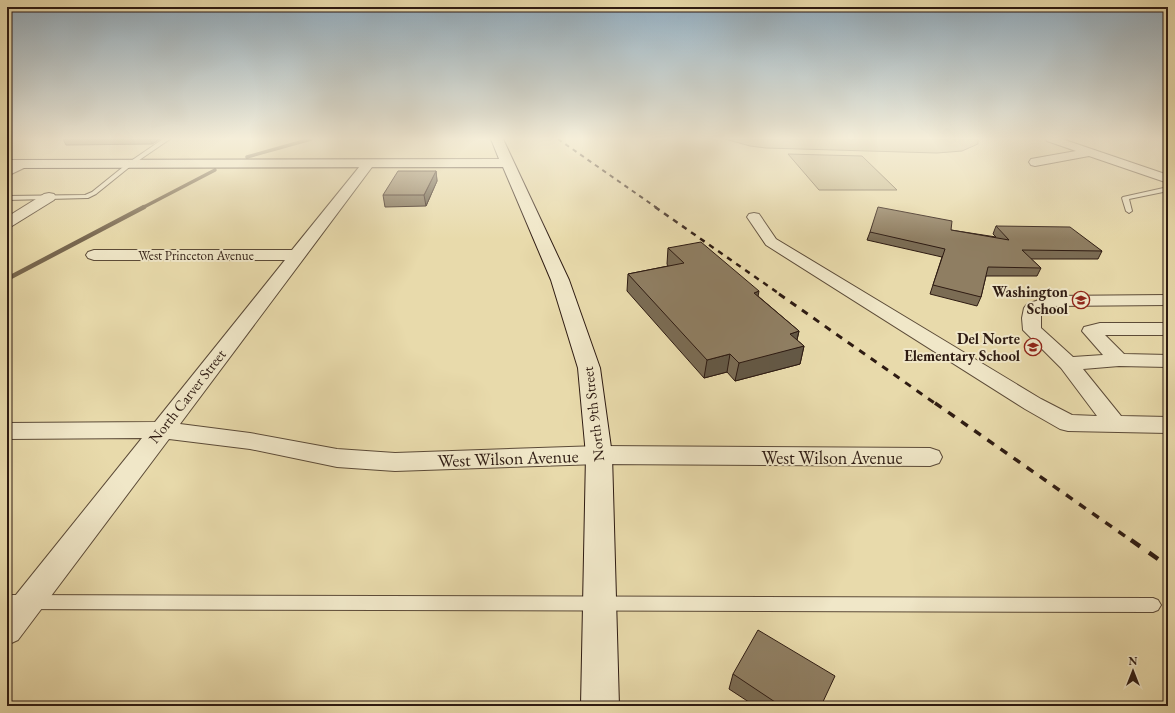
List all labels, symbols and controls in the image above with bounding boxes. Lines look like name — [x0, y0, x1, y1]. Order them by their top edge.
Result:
street label: West Princeton Avenue — [138, 247, 254, 264]
place label: Washington School — [992, 282, 1069, 318]
school or university icon: Washington School — [1071, 290, 1091, 310]
place label: Del Norte Elementary School — [904, 329, 1021, 365]
school or university icon: Del Norte Elementary School — [1023, 337, 1043, 357]
street label: North Carver Street — [144, 345, 230, 447]
street label: North 9th Street — [578, 365, 608, 462]
street label: West Wilson Avenue — [437, 444, 579, 472]
street label: West Wilson Avenue — [761, 446, 903, 469]
north arrow — [1113, 651, 1153, 691]
text: N — [1129, 654, 1138, 668]

